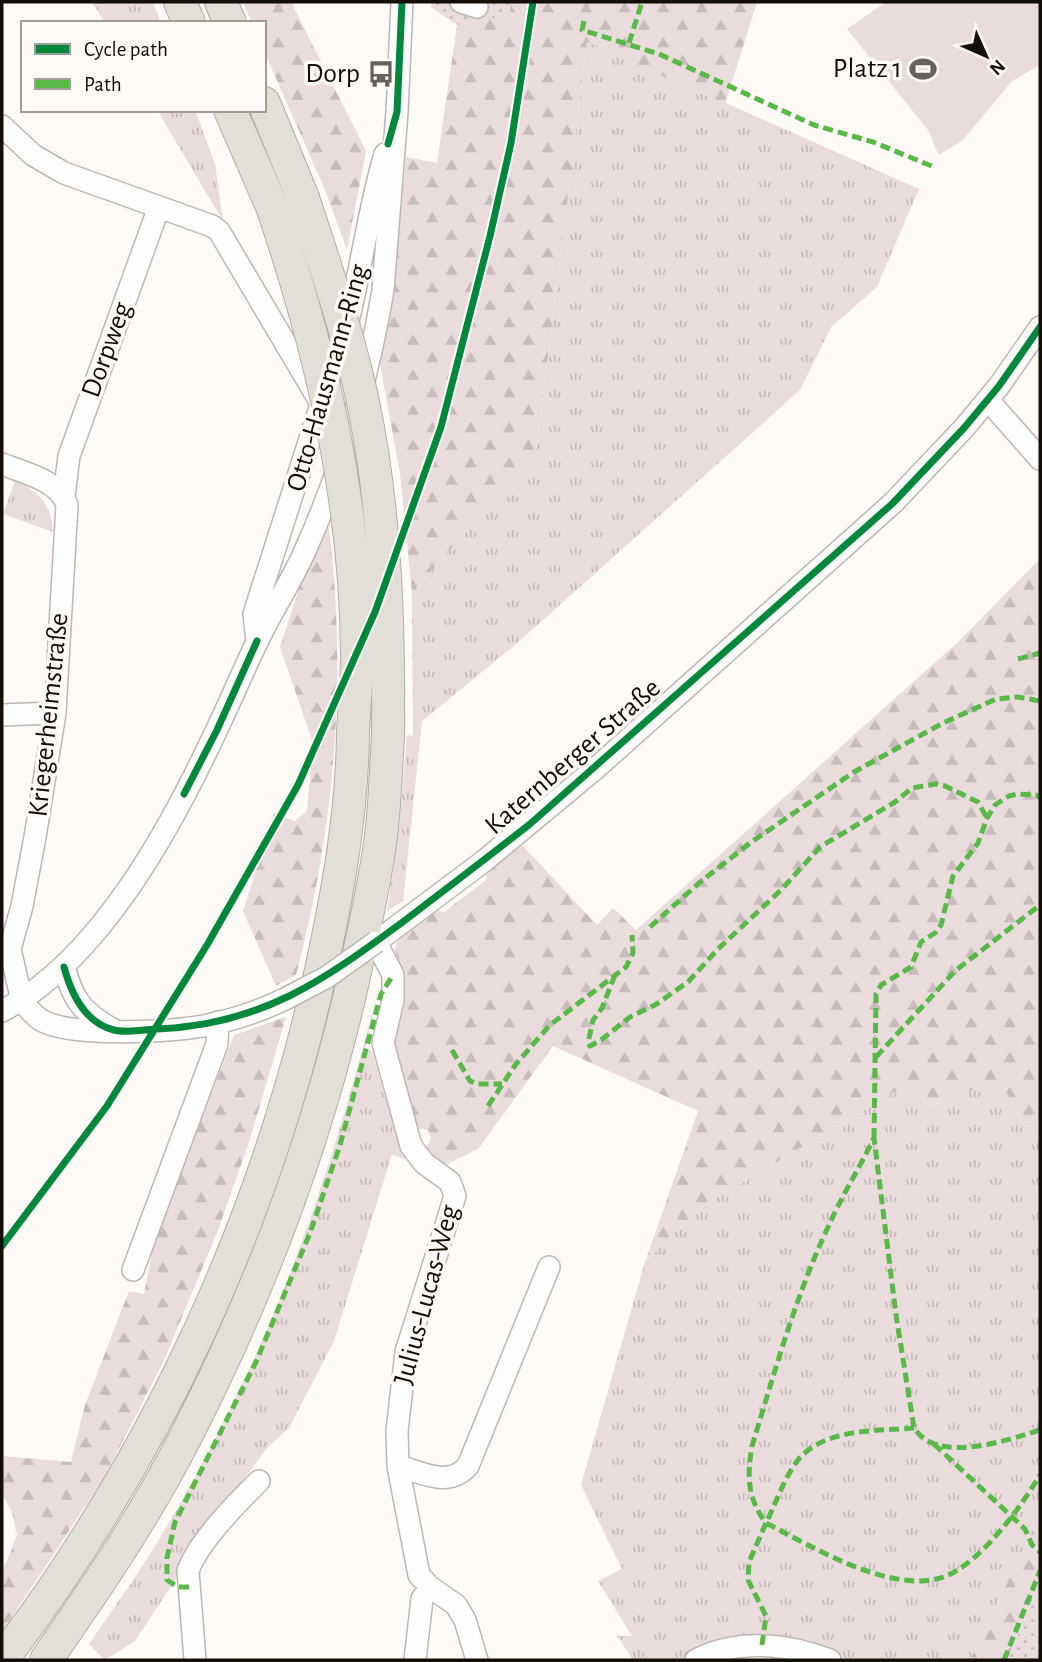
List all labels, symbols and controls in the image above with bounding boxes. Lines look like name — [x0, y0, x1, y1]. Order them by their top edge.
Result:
legend — [21, 21, 266, 112]
north arrow — [951, 21, 1021, 91]
text: Cycle path — [84, 39, 168, 60]
sports icon: Platz 1 — [908, 54, 938, 84]
place label: Platz 1 — [833, 55, 902, 83]
text: N — [986, 56, 1008, 78]
bus stop icon: Dorp — [366, 59, 396, 89]
place label: Dorp — [305, 60, 360, 88]
text: Path — [84, 74, 122, 95]
street label: Otto-Hausmann-Ring — [282, 261, 374, 495]
street label: Dorpweg — [77, 298, 137, 401]
street label: Kriegerheimstraße — [24, 612, 74, 818]
street label: Katernberger Straße — [480, 674, 666, 840]
street label: Julius-Lucas-Weg — [390, 1202, 465, 1388]

